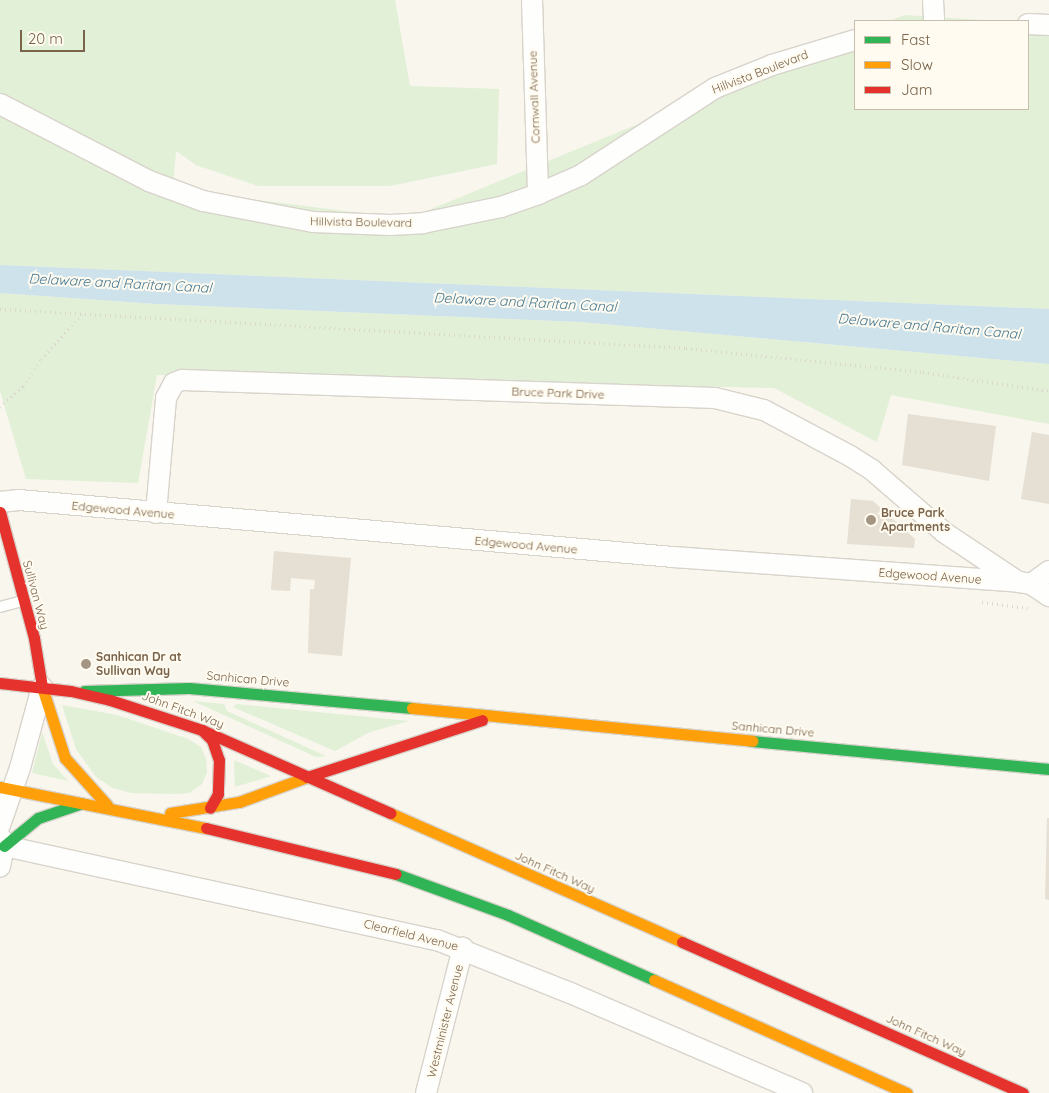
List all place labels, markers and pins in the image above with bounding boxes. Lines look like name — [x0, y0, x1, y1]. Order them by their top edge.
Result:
place label: Bruce Park Apartments — [881, 506, 950, 534]
marker: Bruce Park Apartments — [865, 514, 877, 526]
place label: Sanhican Dr at Sullivan Way — [96, 650, 182, 678]
marker: Sanhican Dr at Sullivan Way — [80, 658, 92, 670]

